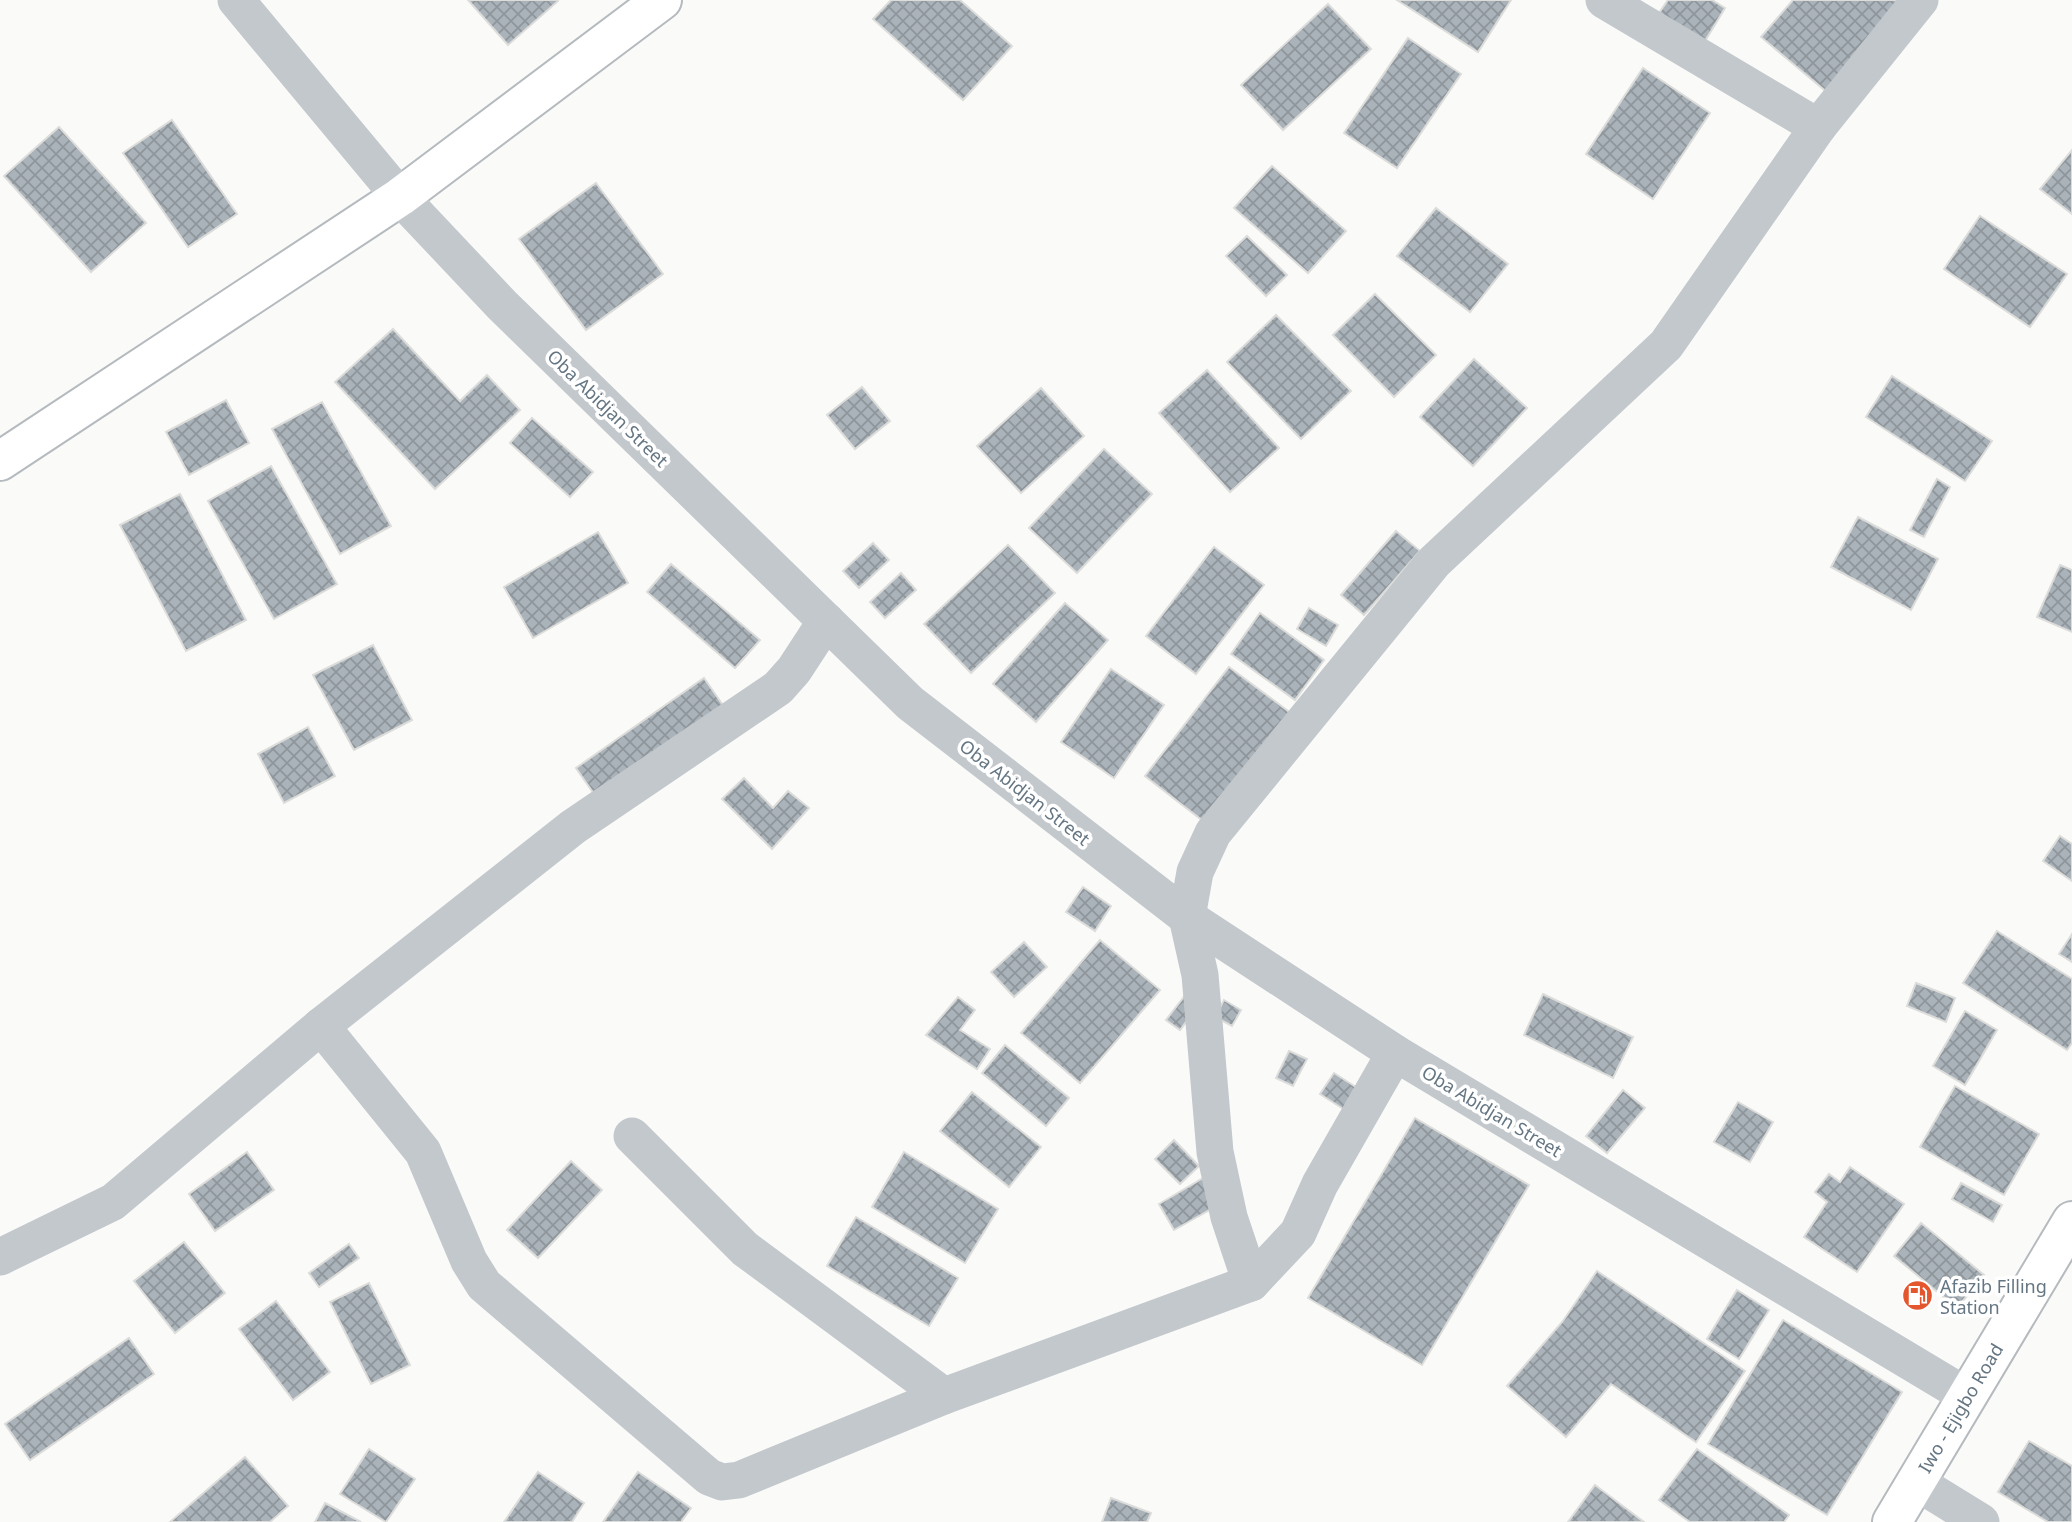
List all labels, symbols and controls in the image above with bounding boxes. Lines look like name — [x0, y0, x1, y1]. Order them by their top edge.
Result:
street label: Oba Abidjan Street — [542, 344, 674, 472]
street label: Oba Abidjan Street — [955, 734, 1095, 851]
street label: Oba Abidjan Street — [1418, 1060, 1567, 1162]
place label: Afazib Filling Station — [1940, 1274, 2047, 1319]
fuel station icon: Afazib Filling Station — [1900, 1279, 1934, 1313]
street label: Iwo - Ejigbo Road — [1912, 1339, 2008, 1477]

